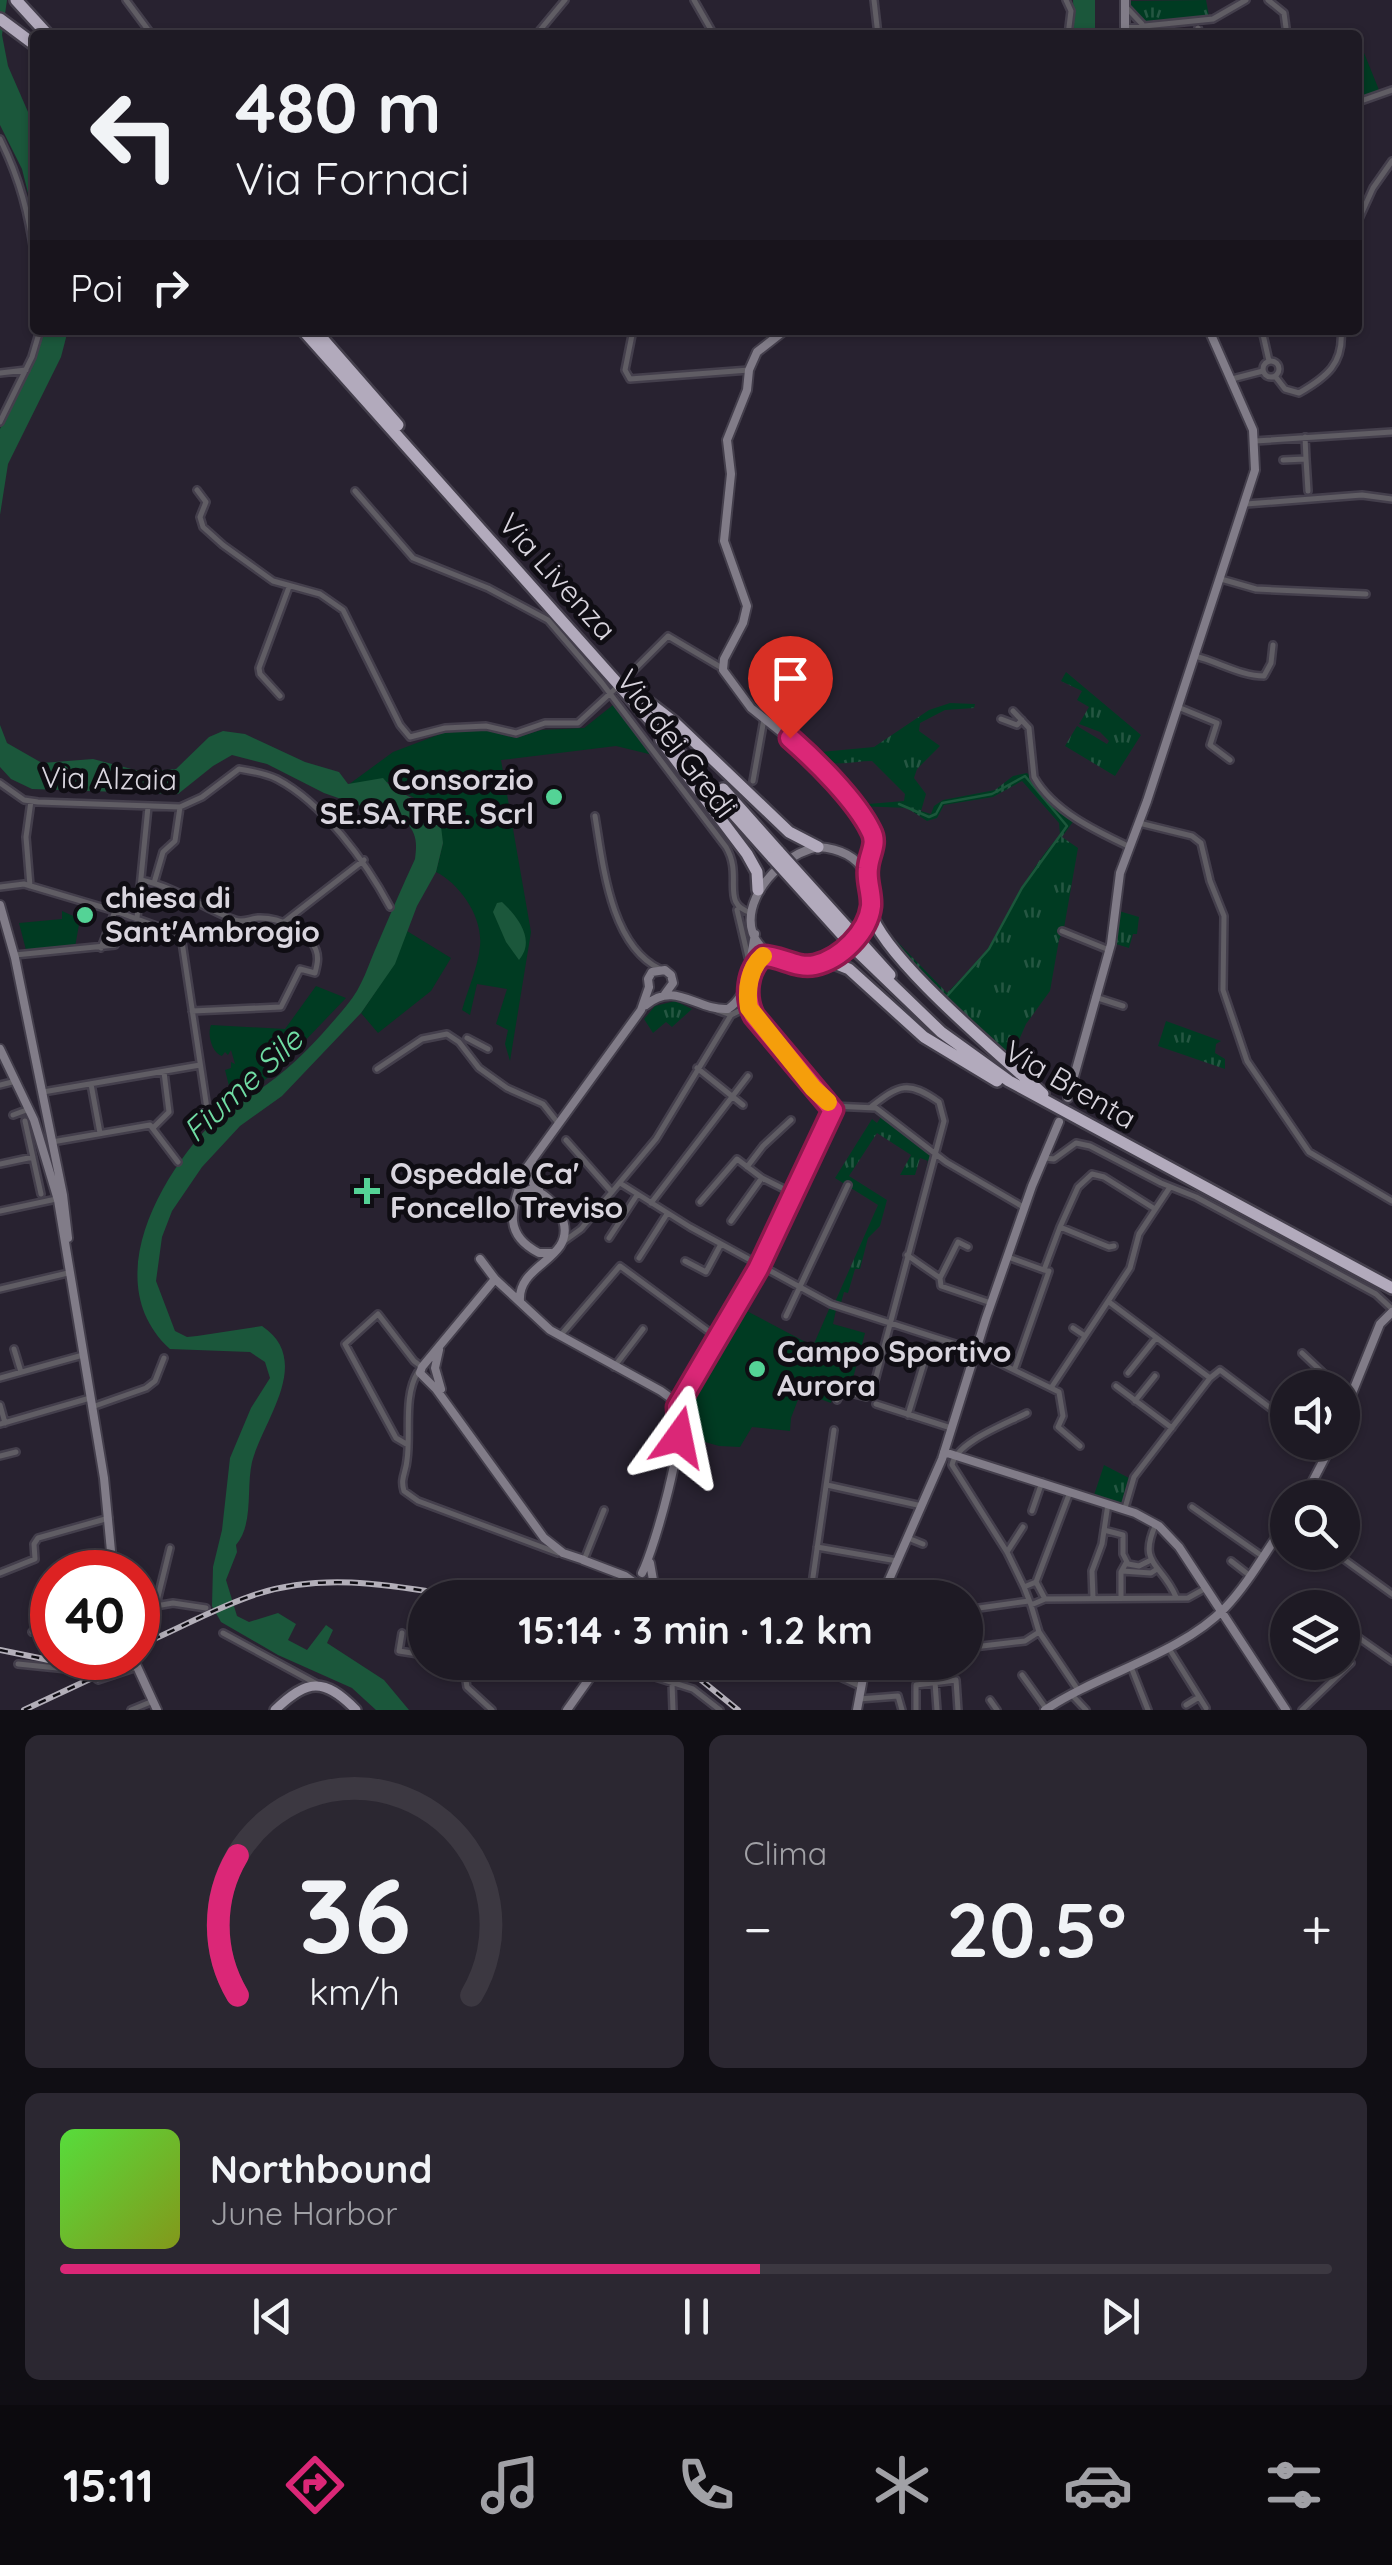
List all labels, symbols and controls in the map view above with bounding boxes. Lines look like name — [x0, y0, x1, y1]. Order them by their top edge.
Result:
text: 480 m — [235, 63, 442, 151]
icon: left — [70, 70, 200, 200]
text: Via Fornaci — [235, 150, 470, 206]
icon: right — [143, 260, 198, 315]
text: Poi — [70, 264, 123, 312]
street label: Via Livenza — [491, 505, 625, 648]
pin — [748, 636, 833, 739]
icon: arrive — [763, 651, 818, 706]
street label: Via dei Gredi — [609, 662, 745, 825]
street label: Via Alzaia — [41, 758, 177, 798]
place label: Consorzio SE.SA.TRE. Scrl — [320, 760, 534, 832]
marker: Consorzio SE.SA.TRE. Scrl — [543, 786, 565, 808]
place label: chiesa di Sant'Ambrogio — [105, 878, 320, 950]
marker: chiesa di Sant'Ambrogio — [74, 904, 96, 926]
water label: Fiume Sile — [174, 1017, 312, 1150]
street label: Via Brenta — [998, 1031, 1143, 1137]
place label: Ospedale Ca' Foncello Treviso — [390, 1154, 623, 1226]
marker: Ospedale Ca' Foncello Treviso — [354, 1178, 380, 1204]
place label: Campo Sportivo Aurora — [777, 1332, 1012, 1404]
marker: Campo Sportivo Aurora — [746, 1358, 768, 1380]
map controls — [1270, 1370, 1360, 1680]
button: sound — [1270, 1370, 1360, 1460]
position arrow — [627, 1385, 731, 1489]
button: search — [1270, 1480, 1360, 1570]
speed limit sign: 40 — [30, 1550, 160, 1680]
button: layers — [1270, 1590, 1360, 1680]
text: 15:14 · 3 min · 1.2 km — [518, 1606, 873, 1654]
text: Clima — [744, 1833, 827, 1873]
text: 36 — [298, 1849, 411, 1979]
text: 20.5° — [947, 1882, 1127, 1976]
text: − — [744, 1894, 772, 1963]
text: + — [1301, 1894, 1332, 1963]
text: km/h — [309, 1969, 400, 2014]
text: Northbound — [210, 2145, 432, 2193]
text: June Harbor — [210, 2193, 398, 2233]
icon: previous — [245, 2289, 300, 2344]
icon: pause — [669, 2289, 724, 2344]
icon: next — [1093, 2289, 1148, 2344]
icon: directions — [280, 2450, 350, 2520]
icon: music — [475, 2450, 545, 2520]
icon: phone — [671, 2450, 741, 2520]
icon: climate — [867, 2450, 937, 2520]
icon: car — [1063, 2450, 1133, 2520]
icon: filters — [1259, 2450, 1329, 2520]
text: 15:11 — [63, 2457, 154, 2513]

